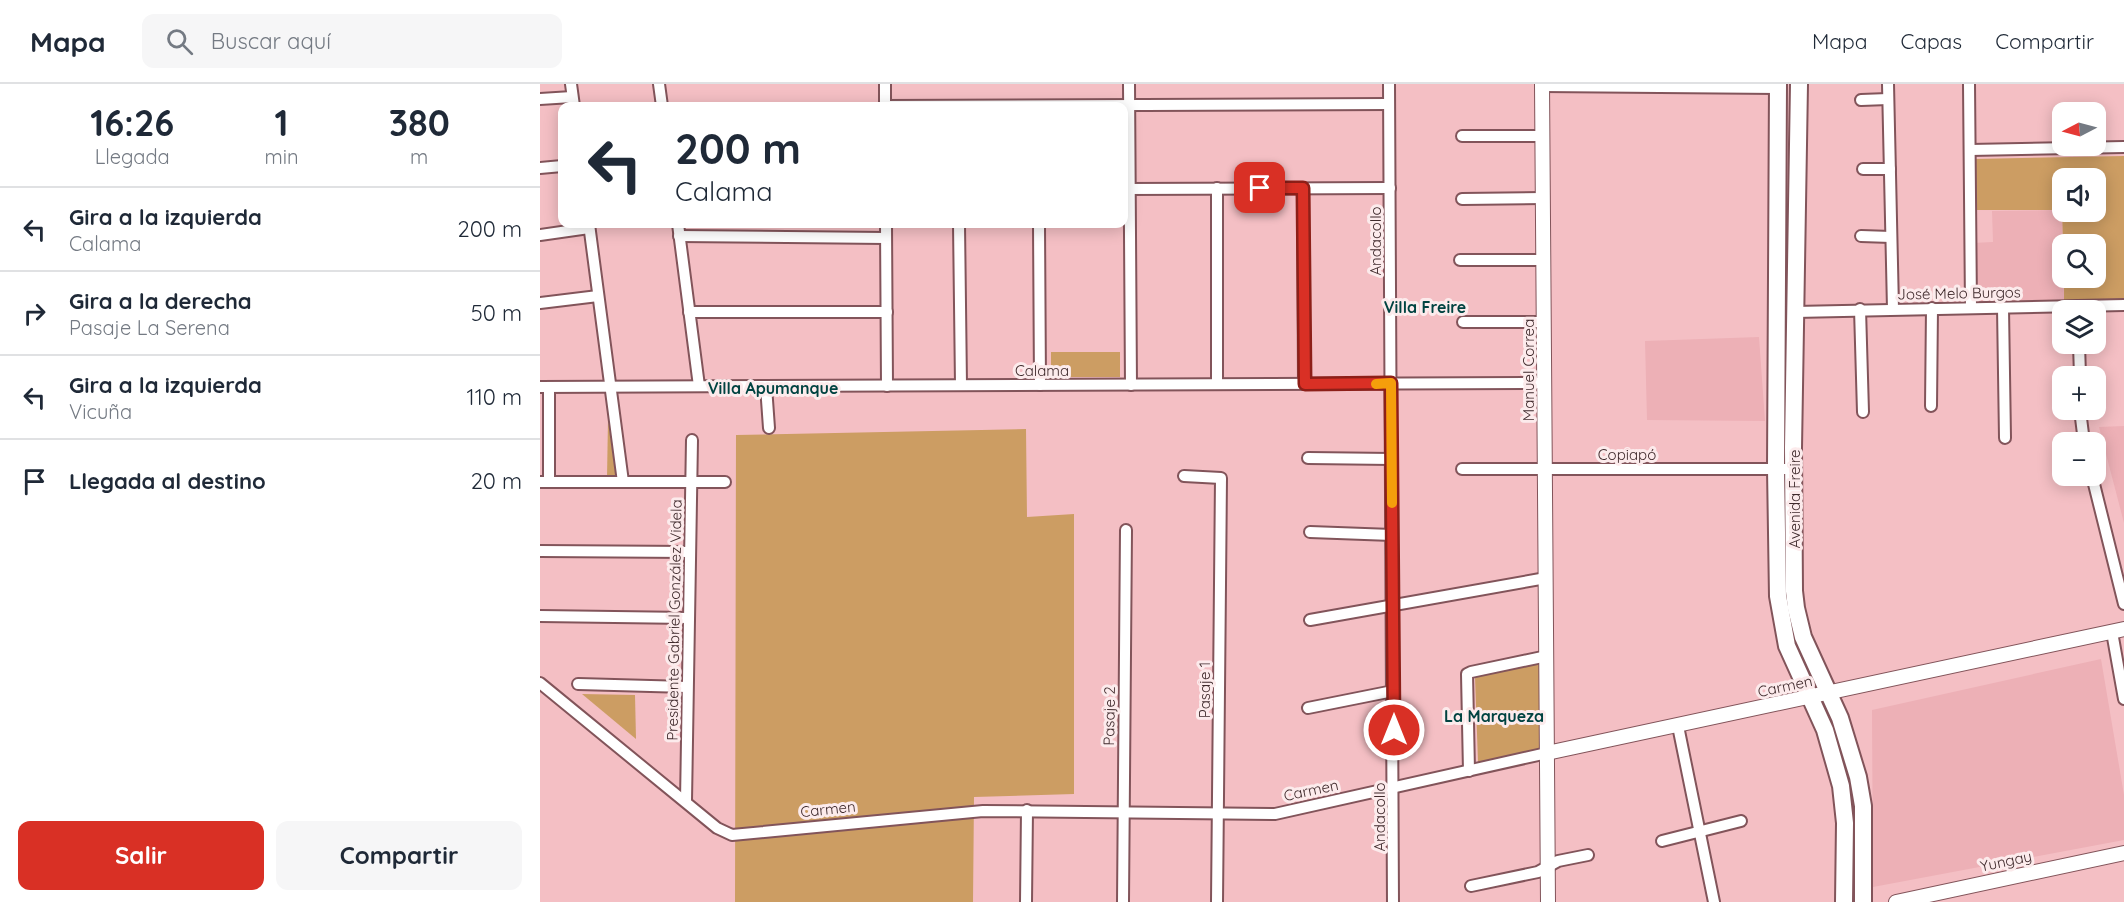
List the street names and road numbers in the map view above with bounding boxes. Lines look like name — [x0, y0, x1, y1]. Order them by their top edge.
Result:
street label: Andacollo — [1366, 206, 1385, 276]
street label: José Melo Burgos — [1897, 282, 2021, 304]
street label: Manuel Correa — [1519, 319, 1538, 421]
street label: Calama — [1015, 361, 1069, 380]
street label: Copiapó — [1598, 445, 1656, 464]
street label: Avenida Freire — [1785, 449, 1804, 549]
street label: Presidente Gabriel González Videla — [662, 499, 686, 741]
street label: Pasaje 1 — [1195, 662, 1214, 718]
street label: Carmen — [1756, 671, 1814, 701]
street label: Pasaje 2 — [1099, 686, 1119, 746]
street label: Carmen — [1282, 775, 1340, 805]
street label: Andacollo — [1370, 782, 1389, 852]
street label: Carmen — [799, 797, 857, 821]
street label: Yungay — [1979, 846, 2033, 876]

